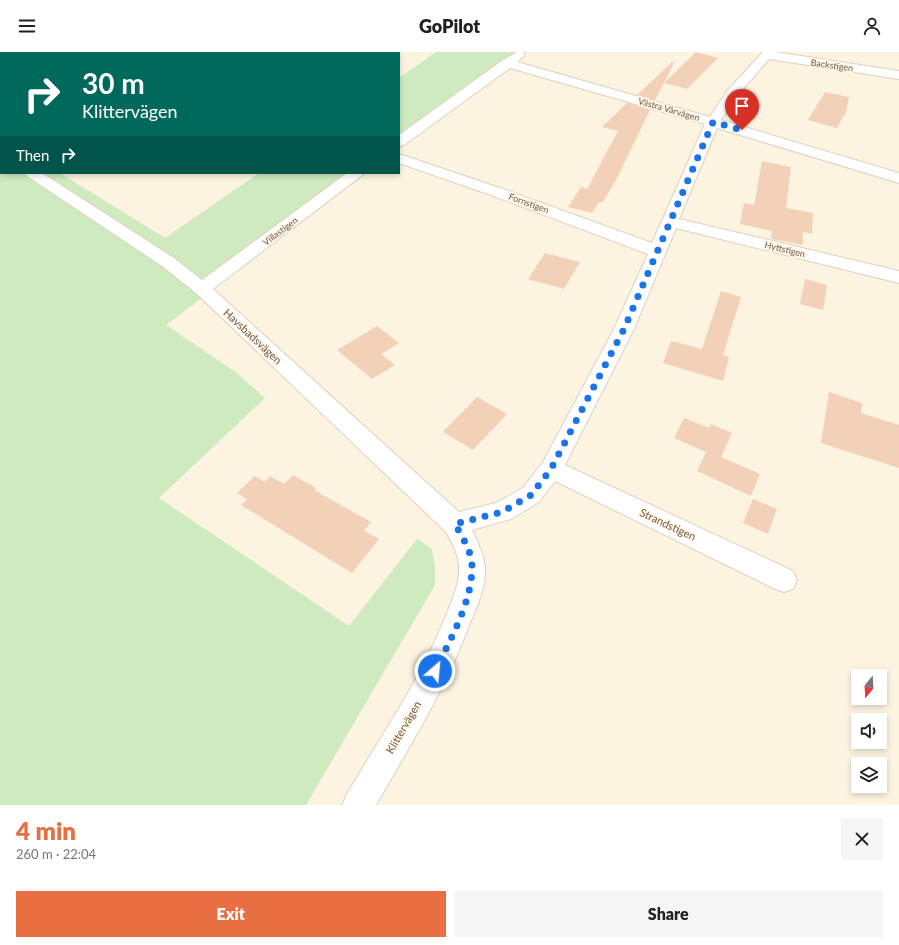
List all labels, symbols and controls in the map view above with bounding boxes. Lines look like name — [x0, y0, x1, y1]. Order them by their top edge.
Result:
icon: menu — [16, 15, 38, 37]
text: GoPilot — [419, 15, 480, 37]
icon: person — [861, 15, 883, 37]
street label: Backstigen — [810, 57, 854, 73]
text: 30 m — [82, 66, 145, 100]
icon: right — [16, 68, 68, 120]
pin — [725, 89, 759, 130]
street label: Västra Vårvägen — [637, 95, 701, 123]
icon: arrive — [731, 95, 753, 117]
text: Klittervägen — [82, 100, 178, 122]
icon: right — [57, 144, 79, 166]
text: Then — [16, 146, 49, 164]
street label: Fornstigen — [507, 191, 551, 215]
street label: Villastigen — [260, 214, 300, 248]
street label: Hyttstigen — [764, 239, 806, 259]
street label: Havsbadsvägen — [221, 306, 285, 366]
street label: Strandstigen — [638, 505, 698, 543]
position arrow — [414, 650, 456, 692]
north arrow — [851, 669, 887, 705]
map controls — [851, 669, 887, 793]
street label: Klittervägen — [383, 698, 423, 756]
button: sound — [851, 713, 887, 749]
button: layers — [851, 757, 887, 793]
text: 4 min — [16, 816, 76, 845]
button: close — [841, 818, 883, 860]
text: 260 m · 22:04 — [16, 846, 96, 862]
button: Exit — [16, 891, 446, 937]
button: Share — [454, 891, 883, 937]

